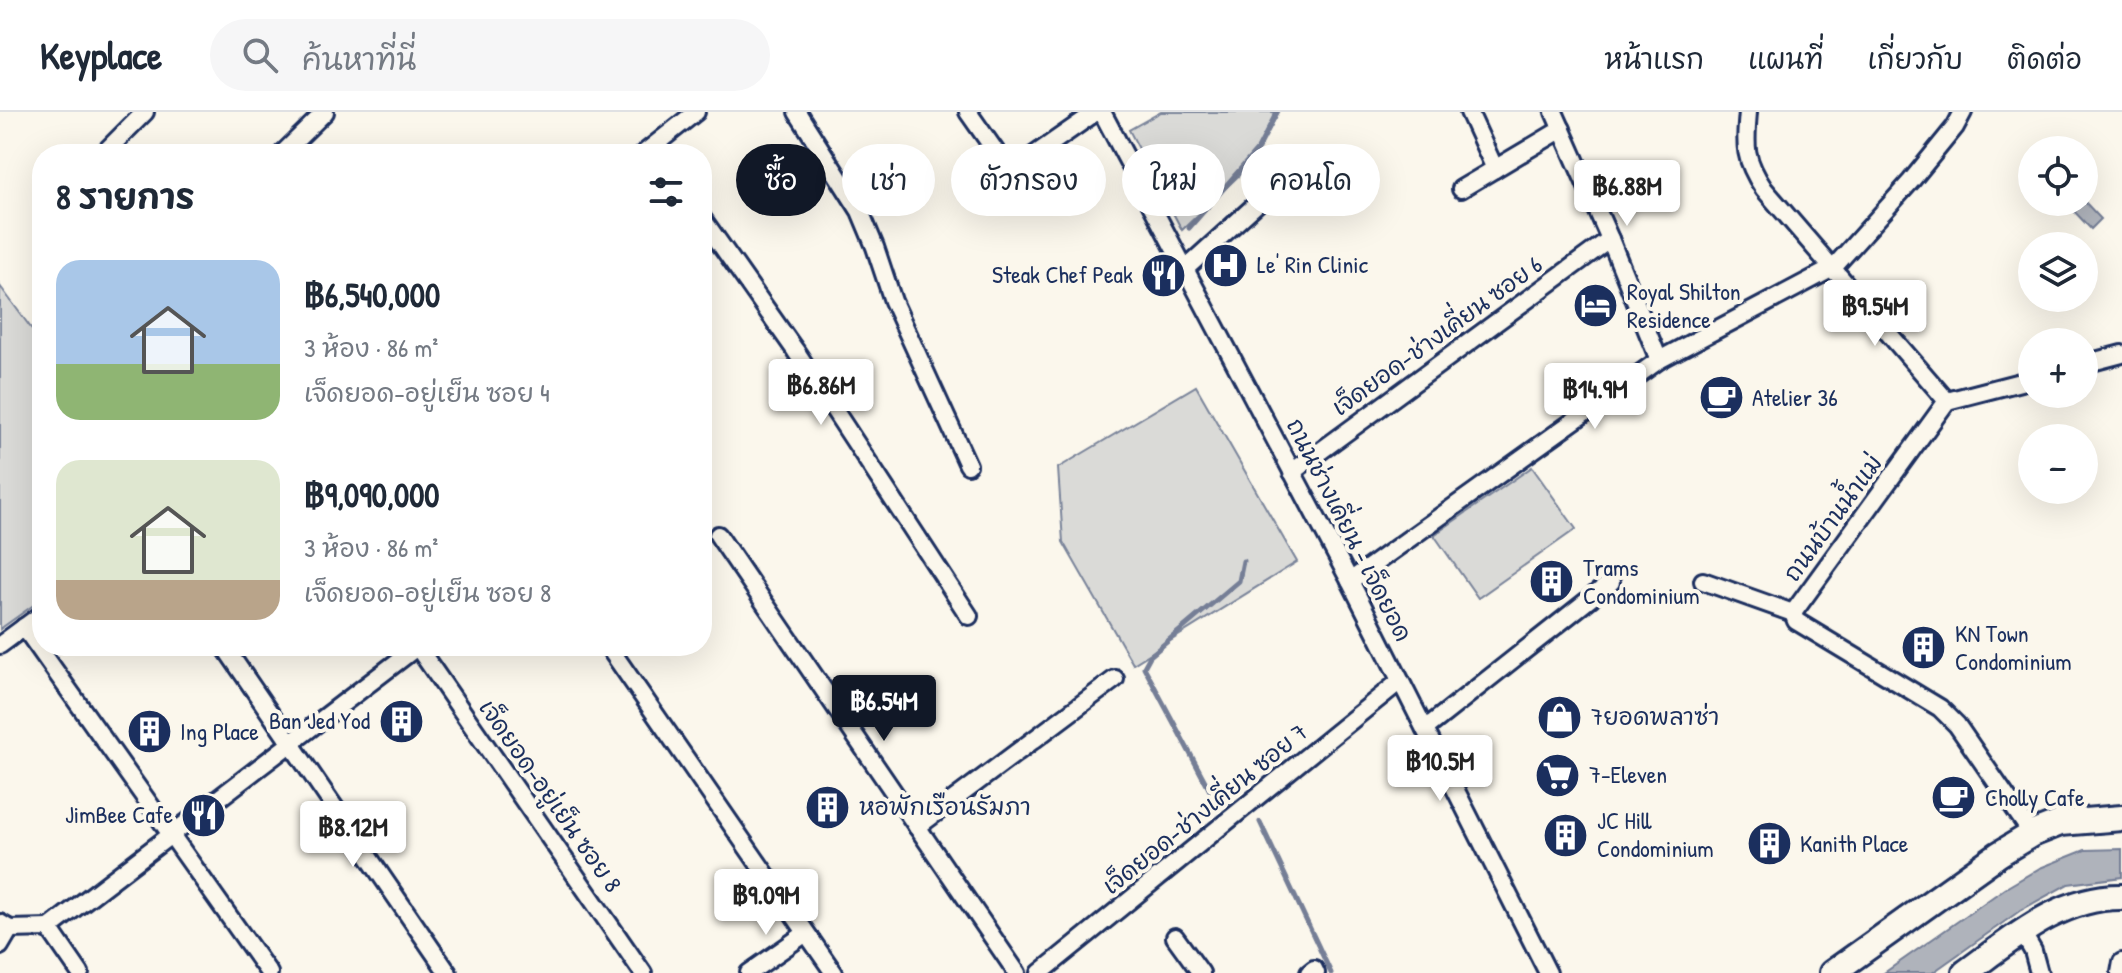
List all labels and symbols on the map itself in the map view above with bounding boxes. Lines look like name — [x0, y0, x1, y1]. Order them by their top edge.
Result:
pin: ฿6.88M — [1562, 160, 1692, 228]
hospital icon: Le' Rin Clinic — [1202, 241, 1250, 289]
street label: เจ็ดยอด-ช่างเคี่ยน ซอย 6 — [1322, 244, 1548, 422]
place label: Le' Rin Clinic — [1257, 248, 1369, 280]
restaurant icon: Steak Chef Peak — [1140, 251, 1188, 299]
place label: Steak Chef Peak — [992, 258, 1133, 290]
place label: Royal Shilton Residence — [1627, 275, 1741, 335]
pin: ฿9.54M — [1810, 280, 1940, 348]
hotel icon: Royal Shilton Residence — [1572, 282, 1620, 330]
pin: ฿6.86M — [756, 359, 886, 427]
pin: ฿14.9M — [1530, 363, 1660, 431]
cafe icon: Atelier 36 — [1697, 374, 1745, 422]
place label: Atelier 36 — [1752, 381, 1838, 413]
street label: ถนนช่างเคี่ยน - เจ็ดยอด — [1280, 410, 1425, 647]
street label: ถนนบ้านน้ำแม่ — [1771, 444, 1889, 587]
place label: Trams Condominium — [1583, 551, 1700, 611]
building icon: Trams Condominium — [1528, 558, 1576, 606]
place label: KN Town Condominium — [1955, 617, 2072, 677]
building icon: KN Town Condominium — [1900, 624, 1948, 672]
pin: ฿6.54M — [819, 675, 949, 743]
street label: เจ็ดยอด-อยู่เย็น ซอย 8 — [470, 693, 629, 900]
shop icon: 7ยอดพลาซ่า — [1536, 693, 1584, 741]
building icon: Ban Jed Yod — [377, 697, 425, 745]
place label: 7ยอดพลาซ่า — [1591, 700, 1719, 732]
place label: Ban Jed Yod — [269, 704, 370, 736]
building icon: Ing Place — [125, 708, 173, 756]
street label: เจ็ดยอด-ช่างเคี่ยน ซอย 7 — [1092, 712, 1314, 901]
place label: Ing Place — [180, 715, 259, 747]
pin: ฿10.5M — [1375, 735, 1505, 803]
supermarket icon: 7-Eleven — [1534, 751, 1582, 799]
place label: 7-Eleven — [1589, 758, 1667, 790]
cafe icon: Cholly Cafe — [1930, 774, 1978, 822]
place label: Cholly Cafe — [1985, 781, 2085, 813]
building icon: หอพักเรือนรัมภา — [804, 783, 852, 831]
place label: หอพักเรือนรัมภา — [859, 790, 1031, 822]
restaurant icon: JimBee Cafe — [180, 791, 228, 839]
place label: JimBee Cafe — [65, 798, 173, 830]
pin: ฿8.12M — [288, 801, 418, 869]
place label: JC Hill Condominium — [1597, 804, 1714, 864]
building icon: JC Hill Condominium — [1542, 811, 1590, 859]
building icon: Kanith Place — [1745, 820, 1793, 868]
place label: Kanith Place — [1800, 827, 1909, 859]
pin: ฿9.09M — [701, 869, 831, 937]

